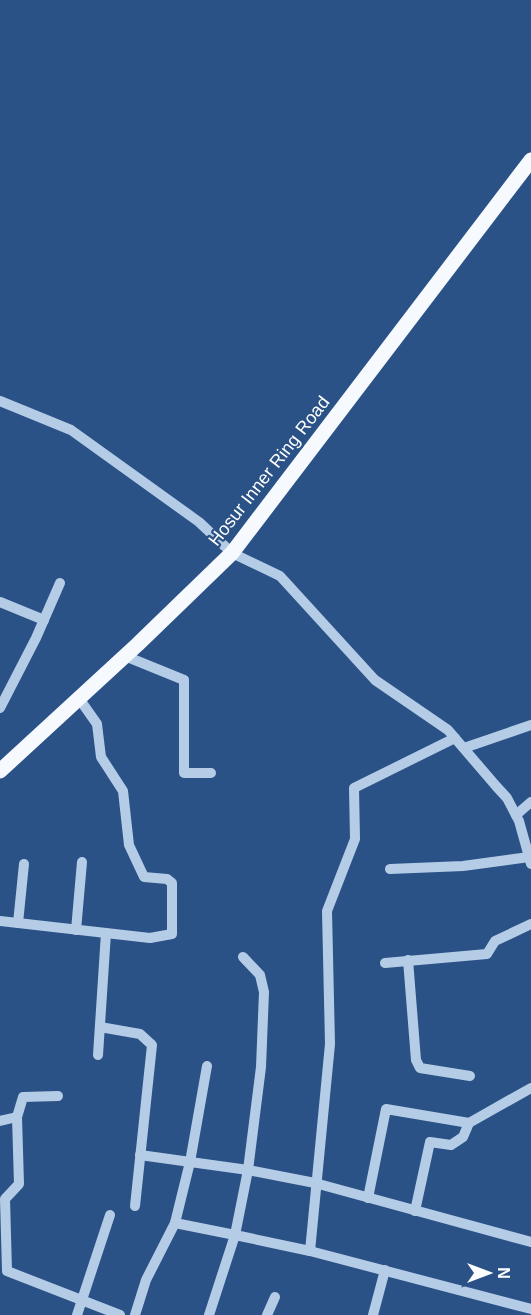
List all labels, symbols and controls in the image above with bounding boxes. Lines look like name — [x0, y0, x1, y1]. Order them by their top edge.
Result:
street label: Hosur Inner Ring Road — [204, 392, 334, 550]
north arrow — [459, 1243, 519, 1303]
text: N — [495, 1267, 512, 1279]

